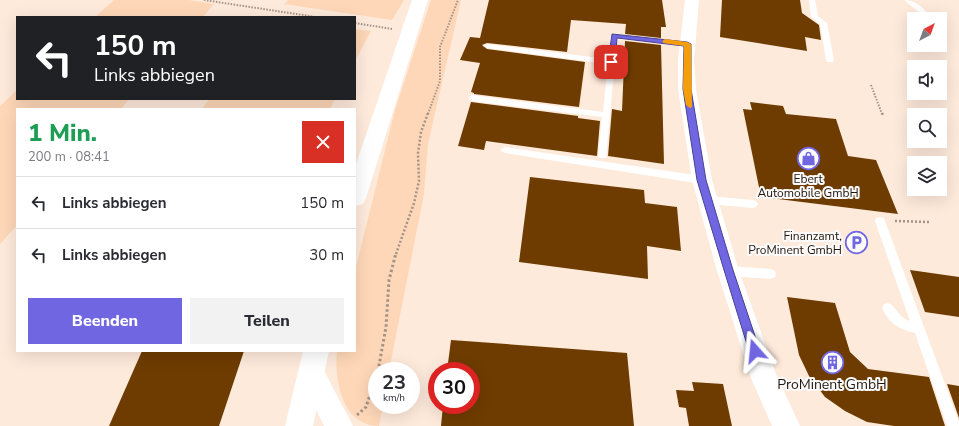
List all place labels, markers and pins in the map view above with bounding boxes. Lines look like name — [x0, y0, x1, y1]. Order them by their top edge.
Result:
pin — [594, 45, 628, 79]
shop icon: Ebert Automobile GmbH — [795, 145, 821, 171]
place label: Ebert Automobile GmbH — [757, 171, 859, 201]
place label: Finanzamt, ProMinent GmbH — [748, 228, 842, 258]
parking icon: Finanzamt, ProMinent GmbH — [844, 230, 870, 256]
building icon: ProMinent GmbH — [819, 349, 845, 375]
place label: ProMinent GmbH — [777, 375, 887, 394]

